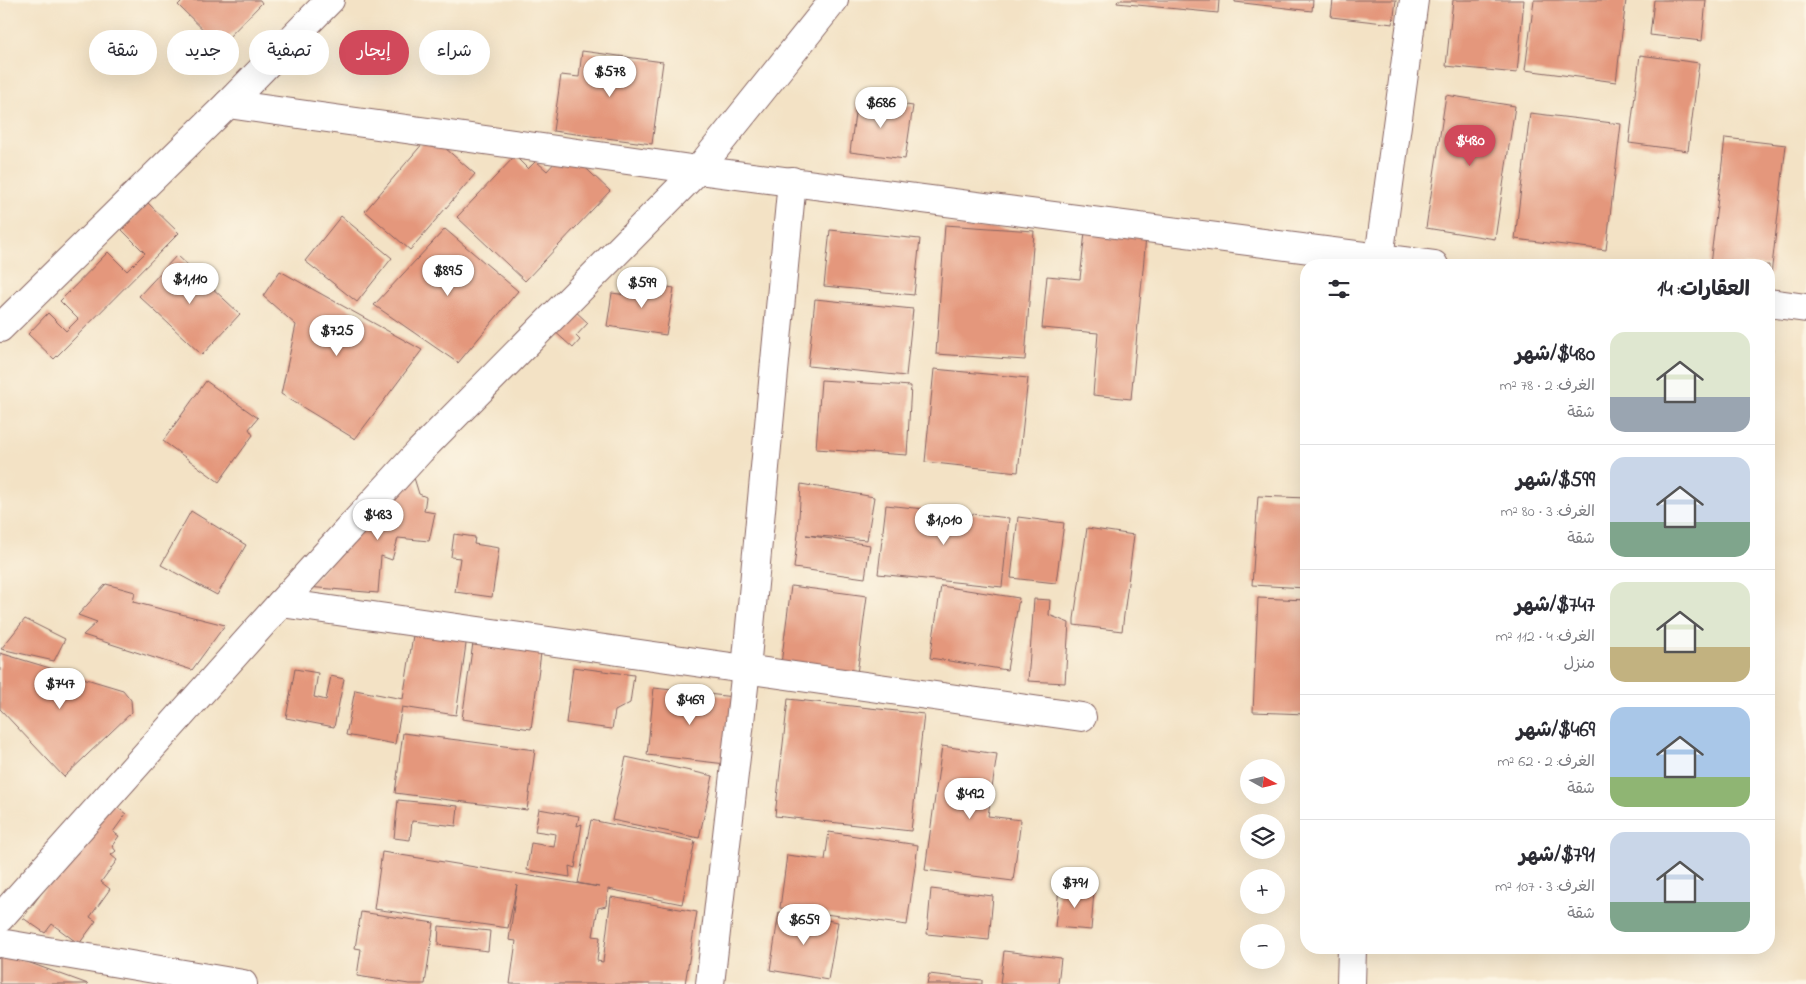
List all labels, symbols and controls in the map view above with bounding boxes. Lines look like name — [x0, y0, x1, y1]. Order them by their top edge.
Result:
chip: شقة — [89, 30, 157, 75]
chip: جديد — [167, 30, 239, 75]
chip: تصفية — [249, 30, 329, 75]
chip: إيجار — [339, 30, 409, 75]
chip: شراء — [419, 30, 490, 75]
pin: $578 — [580, 56, 640, 98]
text: $578 — [594, 60, 626, 84]
pin: $686 — [851, 86, 911, 129]
text: $686 — [866, 91, 896, 115]
pin: $480 — [1440, 124, 1500, 167]
text: $480 — [1455, 129, 1485, 153]
pin: $895 — [418, 254, 478, 297]
text: $895 — [433, 259, 463, 283]
pin: $1,110 — [149, 262, 231, 305]
pin: $599 — [612, 266, 672, 309]
text: $1,110 — [173, 267, 207, 291]
text: $599 — [628, 271, 656, 295]
icon: filters — [1325, 275, 1353, 303]
text: العقارات: 14 — [1657, 275, 1750, 305]
pin: $725 — [307, 314, 367, 357]
text: $725 — [320, 319, 354, 343]
text: $480/شهر — [1515, 340, 1595, 370]
icon: home — [1650, 352, 1710, 412]
text: الغرف: 2 · 78 m² — [1500, 374, 1595, 398]
text: شقة — [1567, 401, 1595, 425]
text: $599/شهر — [1516, 466, 1595, 496]
icon: home — [1650, 477, 1710, 537]
pin: $483 — [348, 498, 408, 541]
text: الغرف: 3 · 80 m² — [1501, 500, 1595, 524]
text: $483 — [364, 503, 392, 527]
pin: $1,010 — [903, 504, 985, 546]
text: $1,010 — [926, 508, 962, 532]
text: شقة — [1567, 527, 1595, 551]
text: $747/شهر — [1515, 591, 1595, 621]
icon: home — [1650, 602, 1710, 662]
text: الغرف: 4 · 112 m² — [1495, 625, 1595, 649]
text: منزل — [1563, 652, 1595, 676]
pin: $747 — [30, 668, 90, 710]
text: $747 — [45, 672, 75, 696]
pin: $469 — [660, 684, 720, 726]
text: $469 — [676, 688, 704, 712]
text: $469/شهر — [1517, 716, 1595, 746]
icon: home — [1650, 727, 1710, 787]
text: الغرف: 2 · 62 m² — [1497, 750, 1595, 774]
north arrow — [1240, 759, 1285, 804]
map controls — [1240, 759, 1285, 969]
text: شقة — [1567, 777, 1595, 801]
pin: $492 — [940, 778, 1000, 820]
text: $492 — [955, 782, 985, 806]
button: layers — [1240, 814, 1285, 859]
text: $791/شهر — [1519, 841, 1595, 871]
icon: home — [1650, 852, 1710, 912]
pin: $791 — [1045, 866, 1105, 909]
button: + — [1240, 869, 1285, 914]
text: $791 — [1062, 871, 1088, 895]
text: الغرف: 3 · 107 m² — [1495, 875, 1595, 899]
text: شقة — [1567, 902, 1595, 926]
pin: $659 — [774, 904, 834, 946]
text: $659 — [789, 908, 819, 932]
button: − — [1240, 924, 1285, 969]

